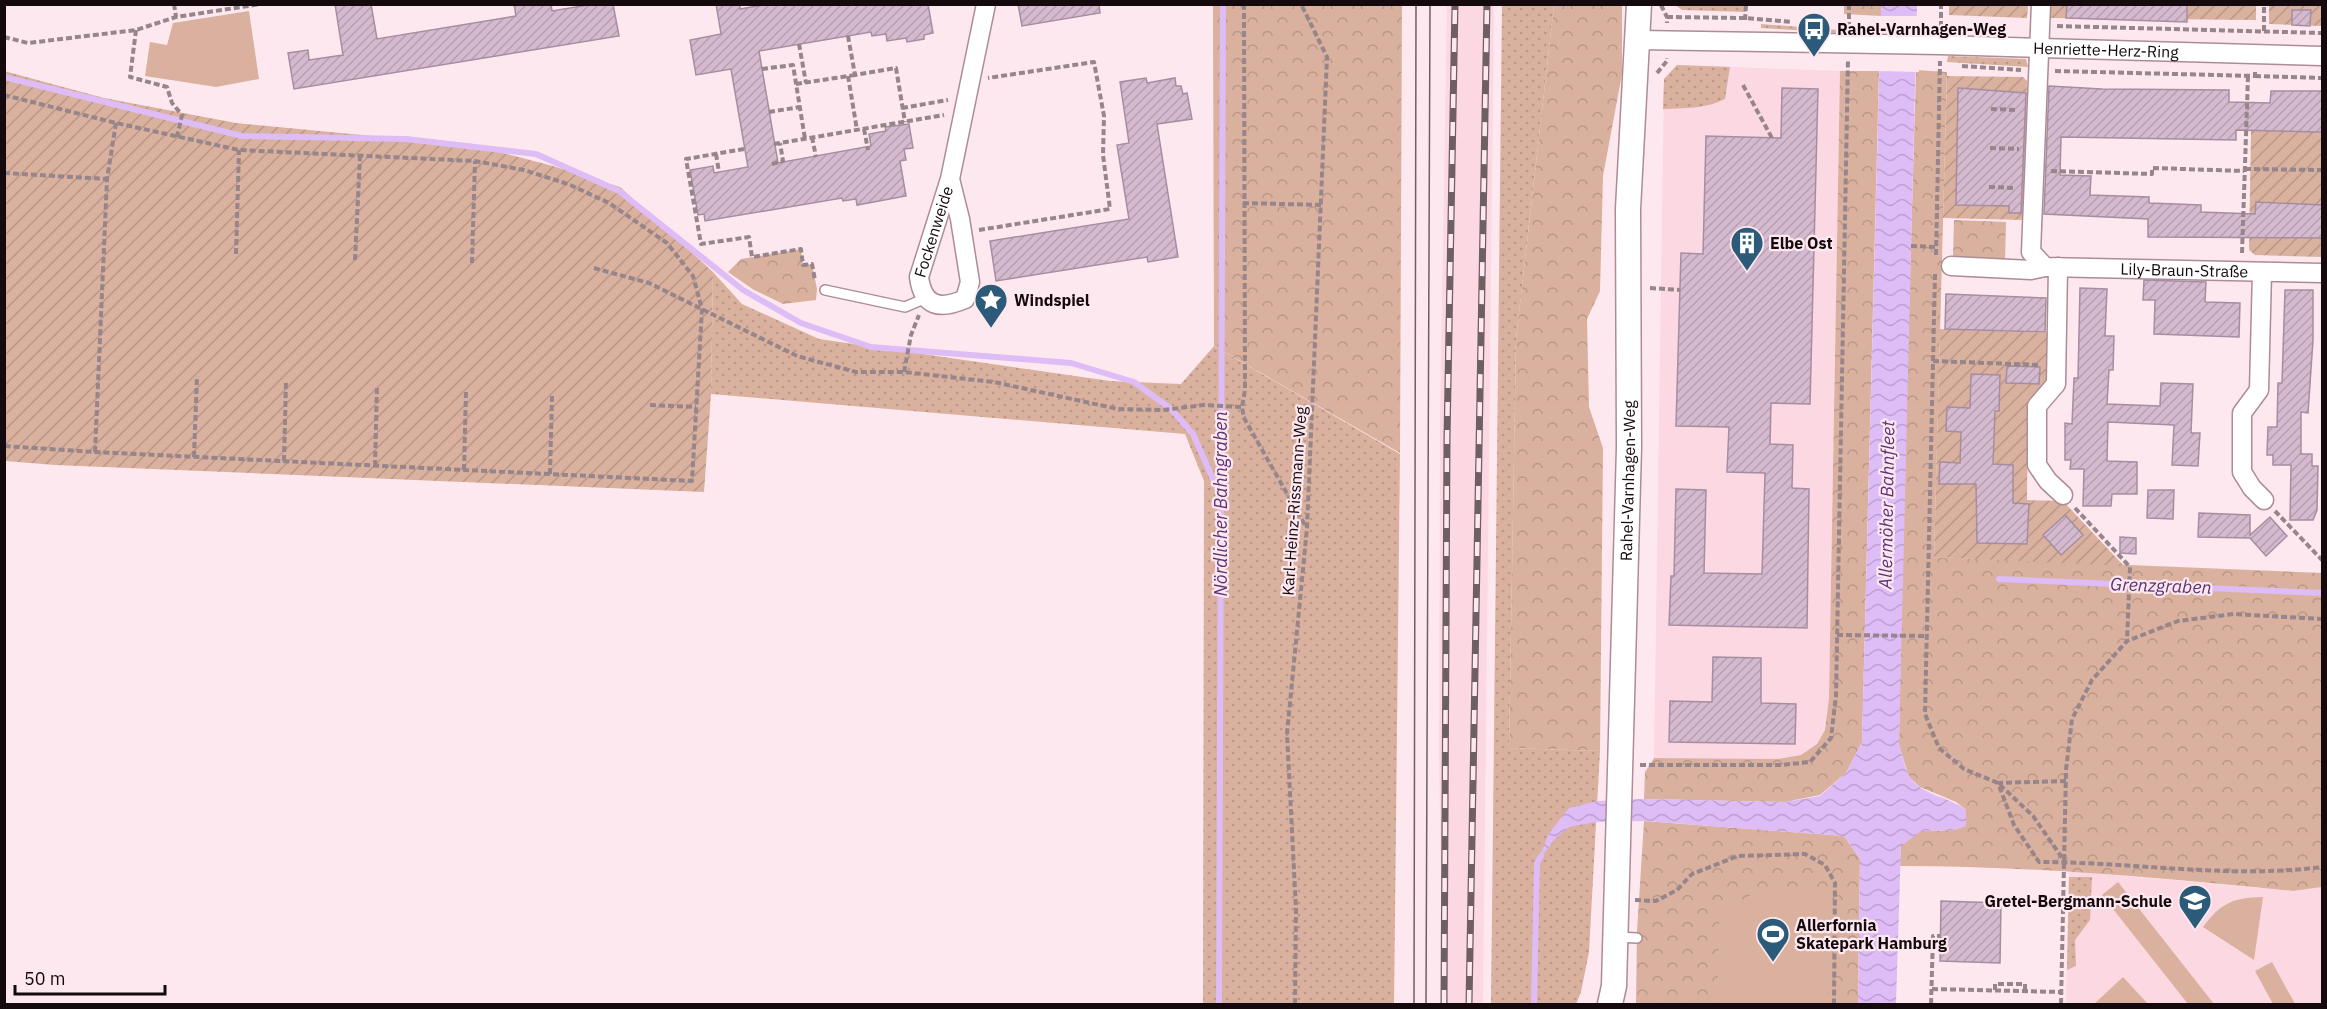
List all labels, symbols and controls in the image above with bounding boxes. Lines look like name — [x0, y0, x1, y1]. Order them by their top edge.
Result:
bus stop icon: Rahel-Varnhagen-Weg — [1796, 11, 1832, 58]
place label: Rahel-Varnhagen-Weg — [1837, 19, 2006, 39]
street label: Henriette-Herz-Ring — [2033, 38, 2179, 62]
street label: Fockenweide — [910, 183, 957, 280]
building icon: Elbe Ost — [1729, 225, 1765, 272]
place label: Elbe Ost — [1770, 233, 1833, 253]
street label: Lily-Braun-Straße — [2120, 259, 2249, 281]
place icon: Windspiel — [973, 282, 1009, 329]
place label: Windspiel — [1014, 290, 1090, 310]
street label: Rahel-Varnhagen-Weg — [1616, 400, 1639, 561]
street label: Karl-Heinz-Rissmann-Weg — [1277, 405, 1311, 596]
water label: Nördlicher Bahngraben — [1209, 411, 1232, 597]
water label: Allermöher Bahnfleet — [1874, 419, 1899, 590]
water label: Grenzgraben — [2110, 572, 2212, 599]
school or university icon: Gretel-Bergmann-Schule — [2177, 883, 2213, 930]
place label: Gretel-Bergmann-Schule — [1984, 891, 2172, 911]
place label: Allerfornia Skatepark Hamburg — [1796, 915, 1947, 953]
sports icon: Allerfornia Skatepark Hamburg — [1755, 916, 1791, 963]
scale bar — [15, 958, 165, 996]
text: 50 m — [24, 967, 66, 990]

